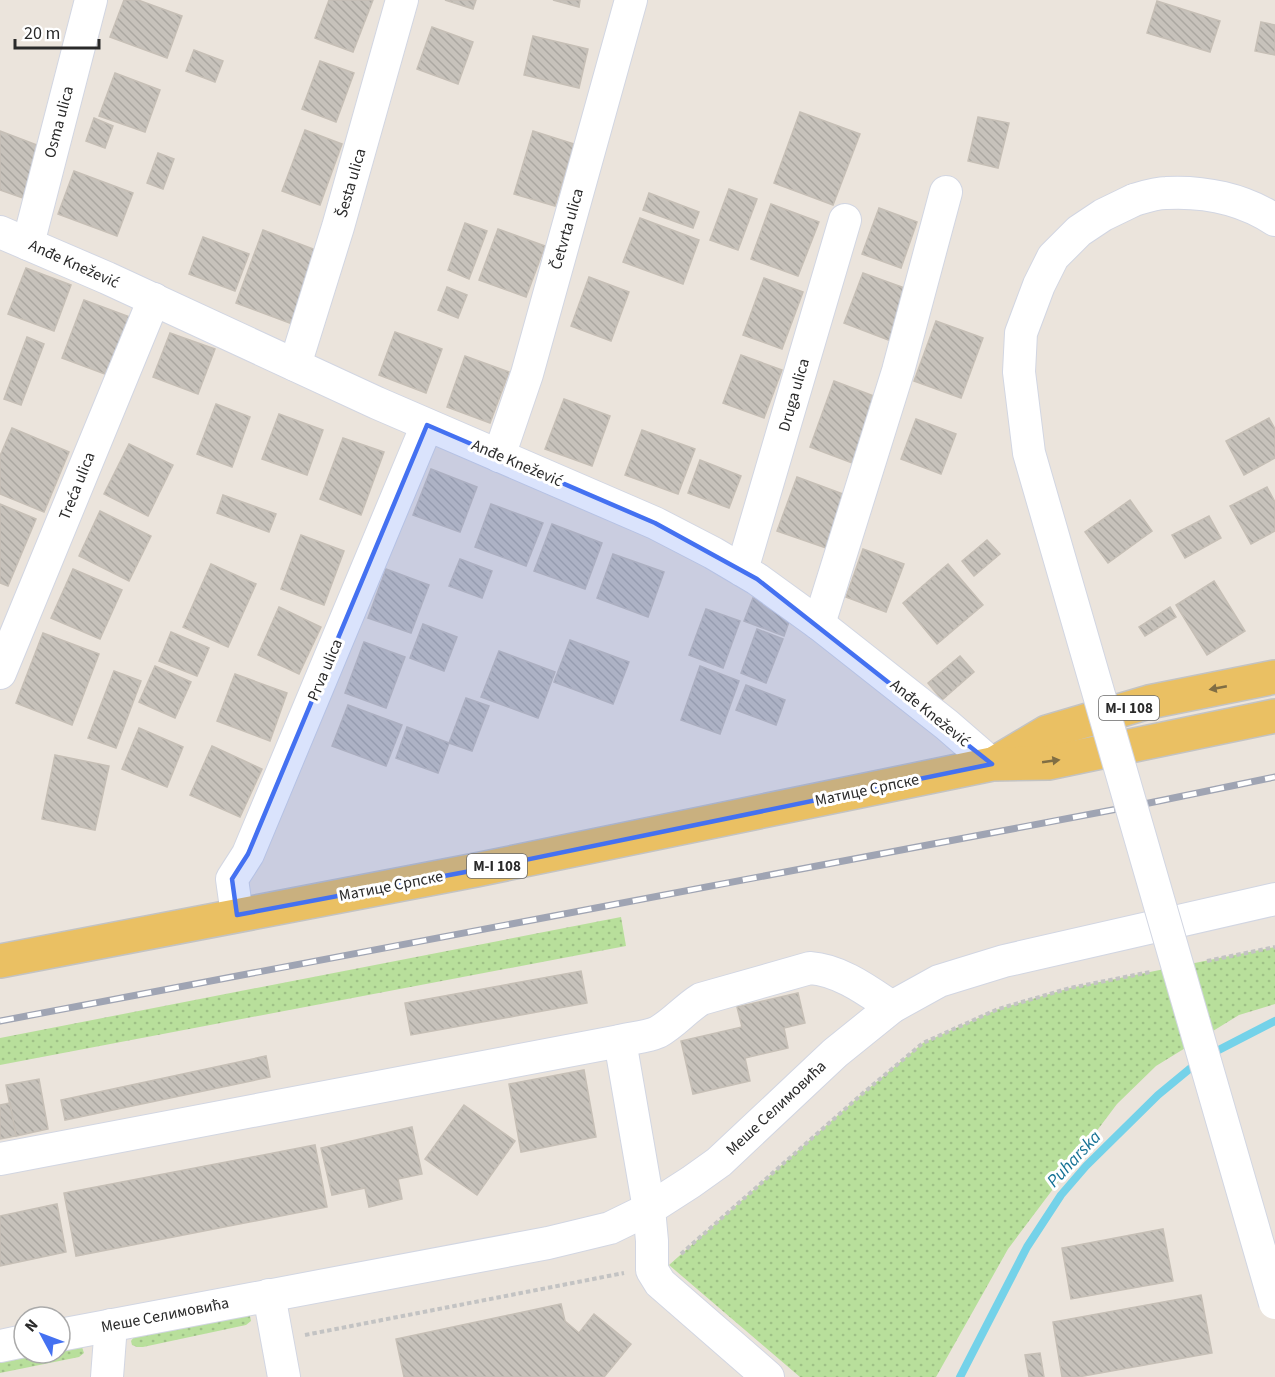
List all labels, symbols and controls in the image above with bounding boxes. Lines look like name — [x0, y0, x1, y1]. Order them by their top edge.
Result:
scale bar — [15, 12, 99, 50]
text: 20 m — [24, 21, 60, 46]
street label: Osma ulica — [39, 84, 79, 160]
street label: Šesta ulica — [331, 146, 371, 220]
street label: Četvrta ulica — [545, 186, 589, 272]
street label: Anđe Knežević — [25, 234, 123, 294]
street label: Druga ulica — [773, 356, 815, 434]
street label: Anđe Knežević — [468, 434, 566, 492]
street label: Treća ulica — [53, 449, 101, 523]
street label: Prva ulica — [302, 636, 348, 704]
street label: Anđe Knežević — [885, 674, 975, 752]
one-way arrow — [1208, 684, 1227, 693]
road number: M-I 108 — [1099, 696, 1159, 720]
one-way arrow — [1041, 757, 1060, 766]
street label: Матице Српске — [813, 768, 921, 812]
road number: M-I 108 — [467, 854, 527, 878]
street label: Матице Српске — [337, 865, 445, 907]
street label: Меше Селимовића — [721, 1056, 831, 1160]
water label: Puharska — [1041, 1125, 1107, 1193]
street label: Меше Селимовића — [99, 1292, 231, 1338]
north arrow — [12, 1305, 72, 1365]
text: N — [20, 1315, 43, 1337]

